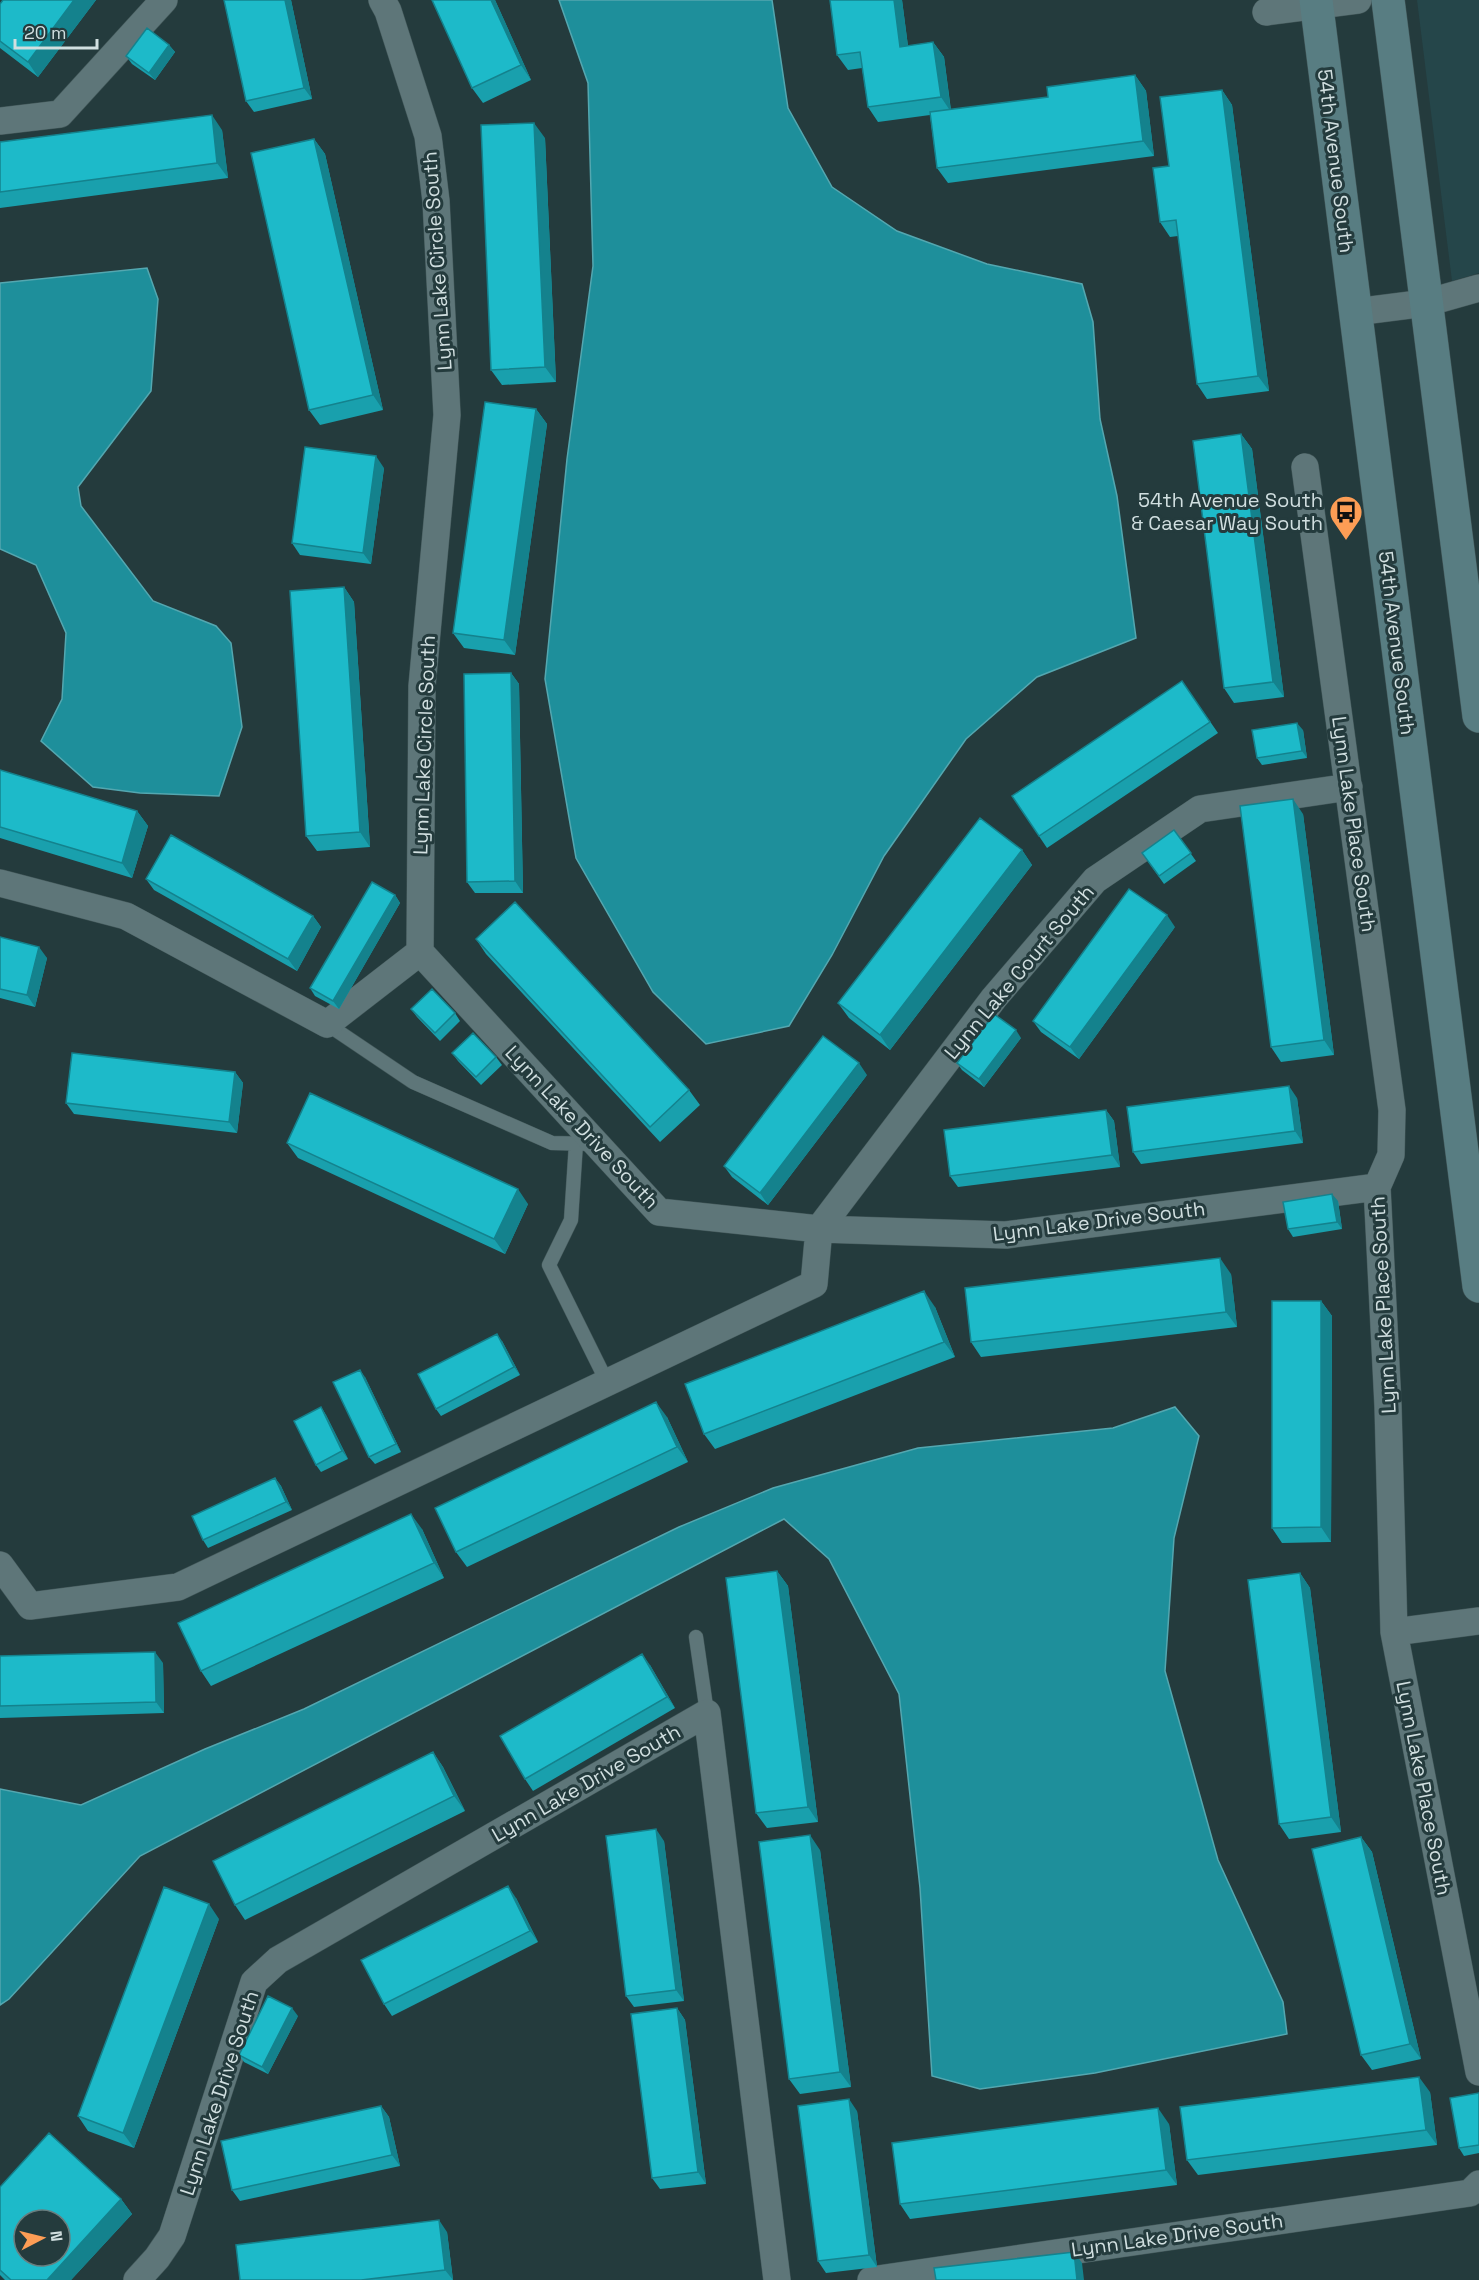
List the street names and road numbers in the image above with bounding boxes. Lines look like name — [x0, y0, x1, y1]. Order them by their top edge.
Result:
street label: 54th Avenue South — [1312, 68, 1360, 254]
street label: Lynn Lake Circle South — [416, 151, 458, 371]
street label: 54th Avenue South — [1373, 550, 1421, 736]
street label: Lynn Lake Circle South — [407, 635, 441, 855]
street label: Lynn Lake Place South — [1326, 714, 1382, 934]
street label: Lynn Lake Court South — [938, 879, 1100, 1065]
street label: Lynn Lake Drive South — [500, 1040, 664, 1214]
street label: Lynn Lake Drive South — [991, 1195, 1207, 1247]
street label: Lynn Lake Place South — [1364, 1196, 1402, 1414]
street label: Lynn Lake Place South — [1390, 1679, 1458, 1897]
street label: Lynn Lake Drive South — [487, 1718, 685, 1848]
street label: Lynn Lake Drive South — [174, 1987, 264, 2199]
street label: Lynn Lake Drive South — [1069, 2207, 1285, 2263]

